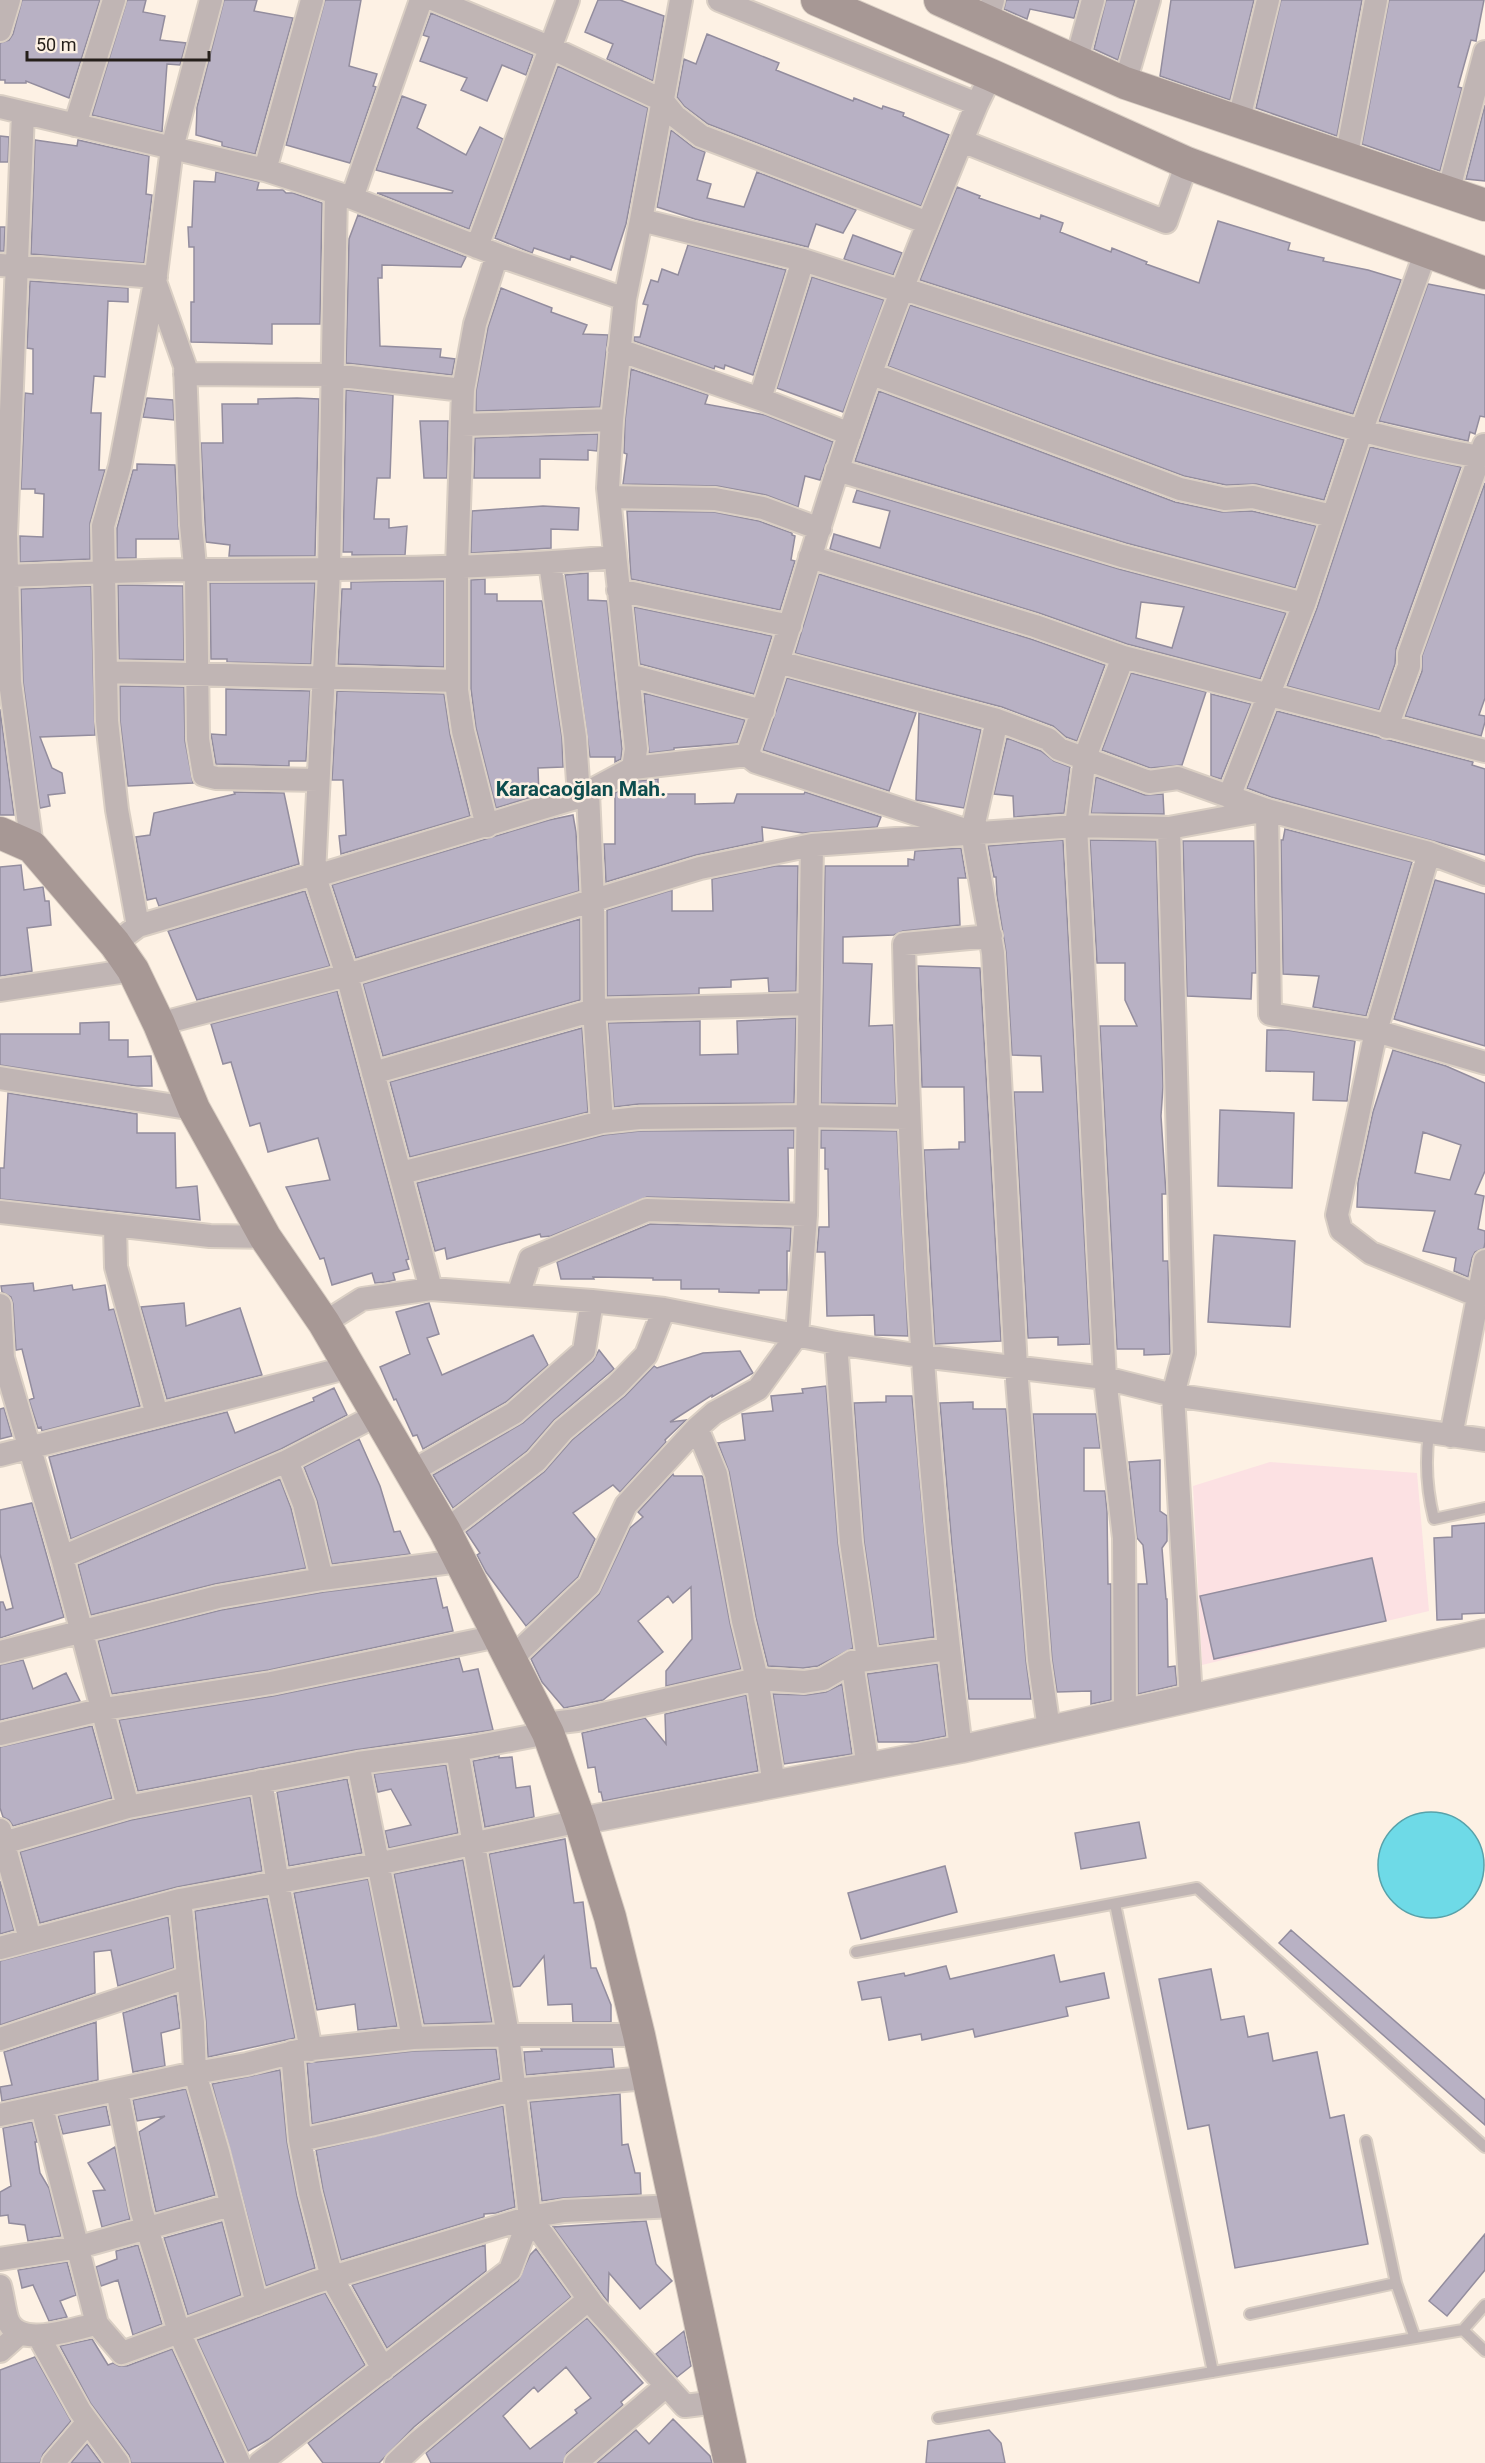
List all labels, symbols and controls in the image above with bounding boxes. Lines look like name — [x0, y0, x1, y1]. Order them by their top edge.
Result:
scale bar — [27, 24, 208, 62]
text: 50 m — [36, 34, 76, 55]
district label: Karacaoğlan Mah. — [496, 777, 666, 801]

